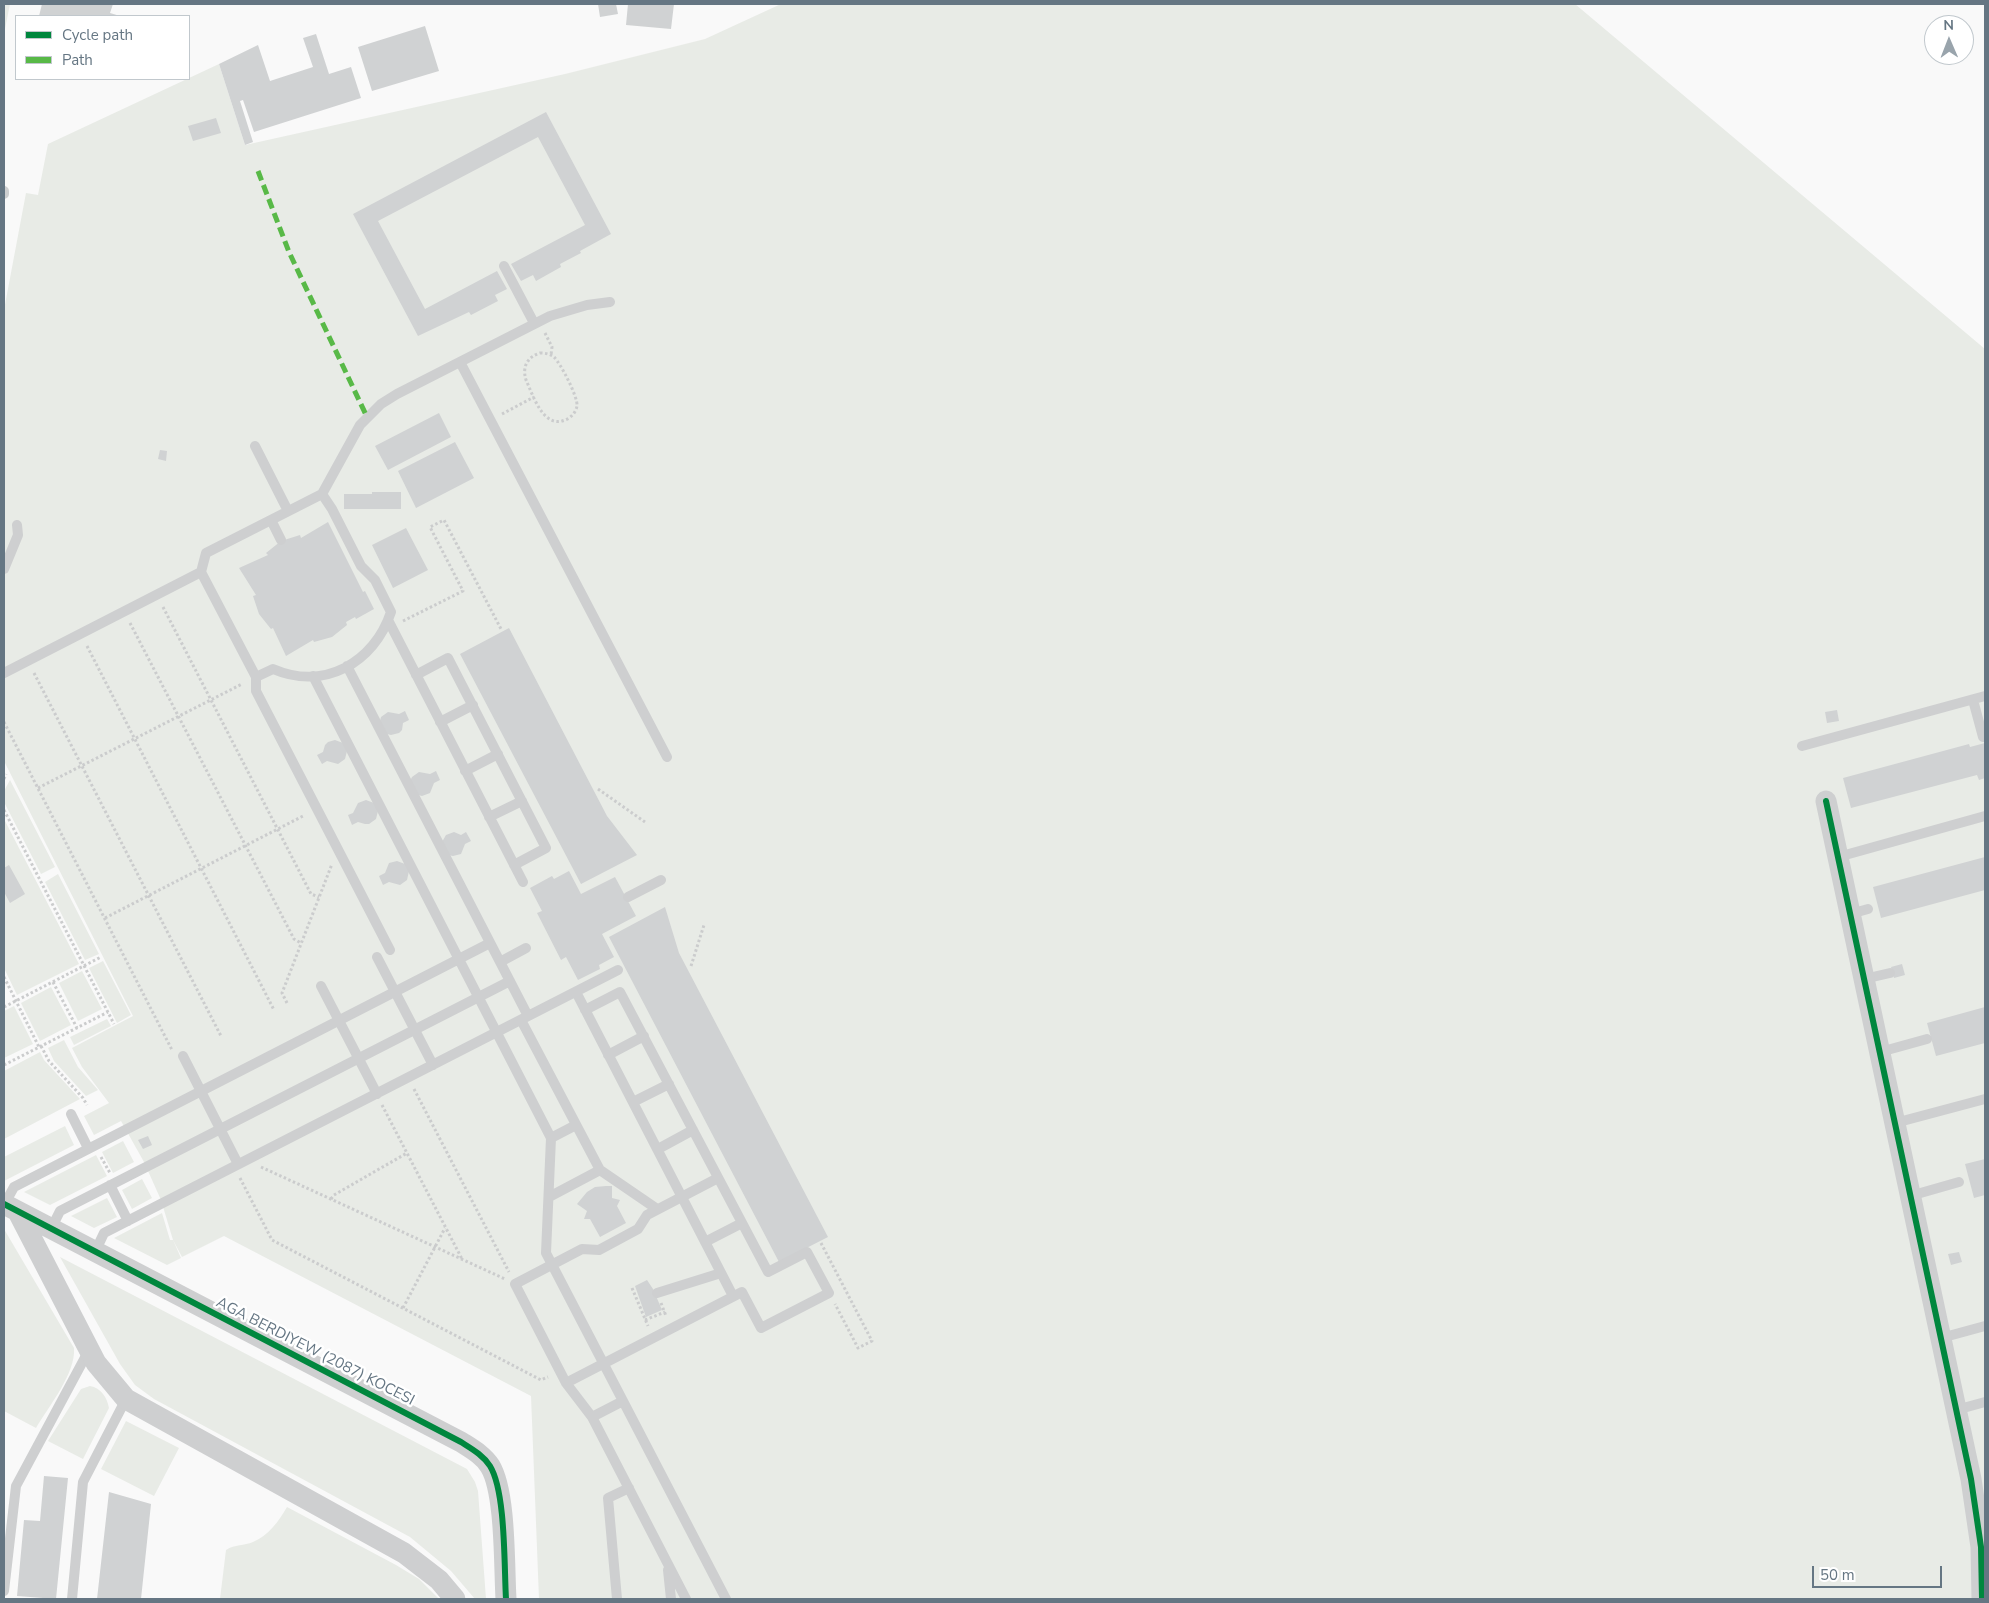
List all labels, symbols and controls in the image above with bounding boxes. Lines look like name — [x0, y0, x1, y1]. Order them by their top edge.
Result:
legend — [15, 15, 190, 80]
north arrow — [1924, 15, 1974, 65]
text: N — [1943, 16, 1954, 35]
text: Cycle path — [62, 25, 133, 45]
text: Path — [62, 50, 93, 70]
street label: AGA BERDIYEW (2087) KOCESI — [213, 1294, 417, 1410]
scale bar — [1814, 1556, 1944, 1588]
text: 50 m — [1820, 1565, 1855, 1585]

